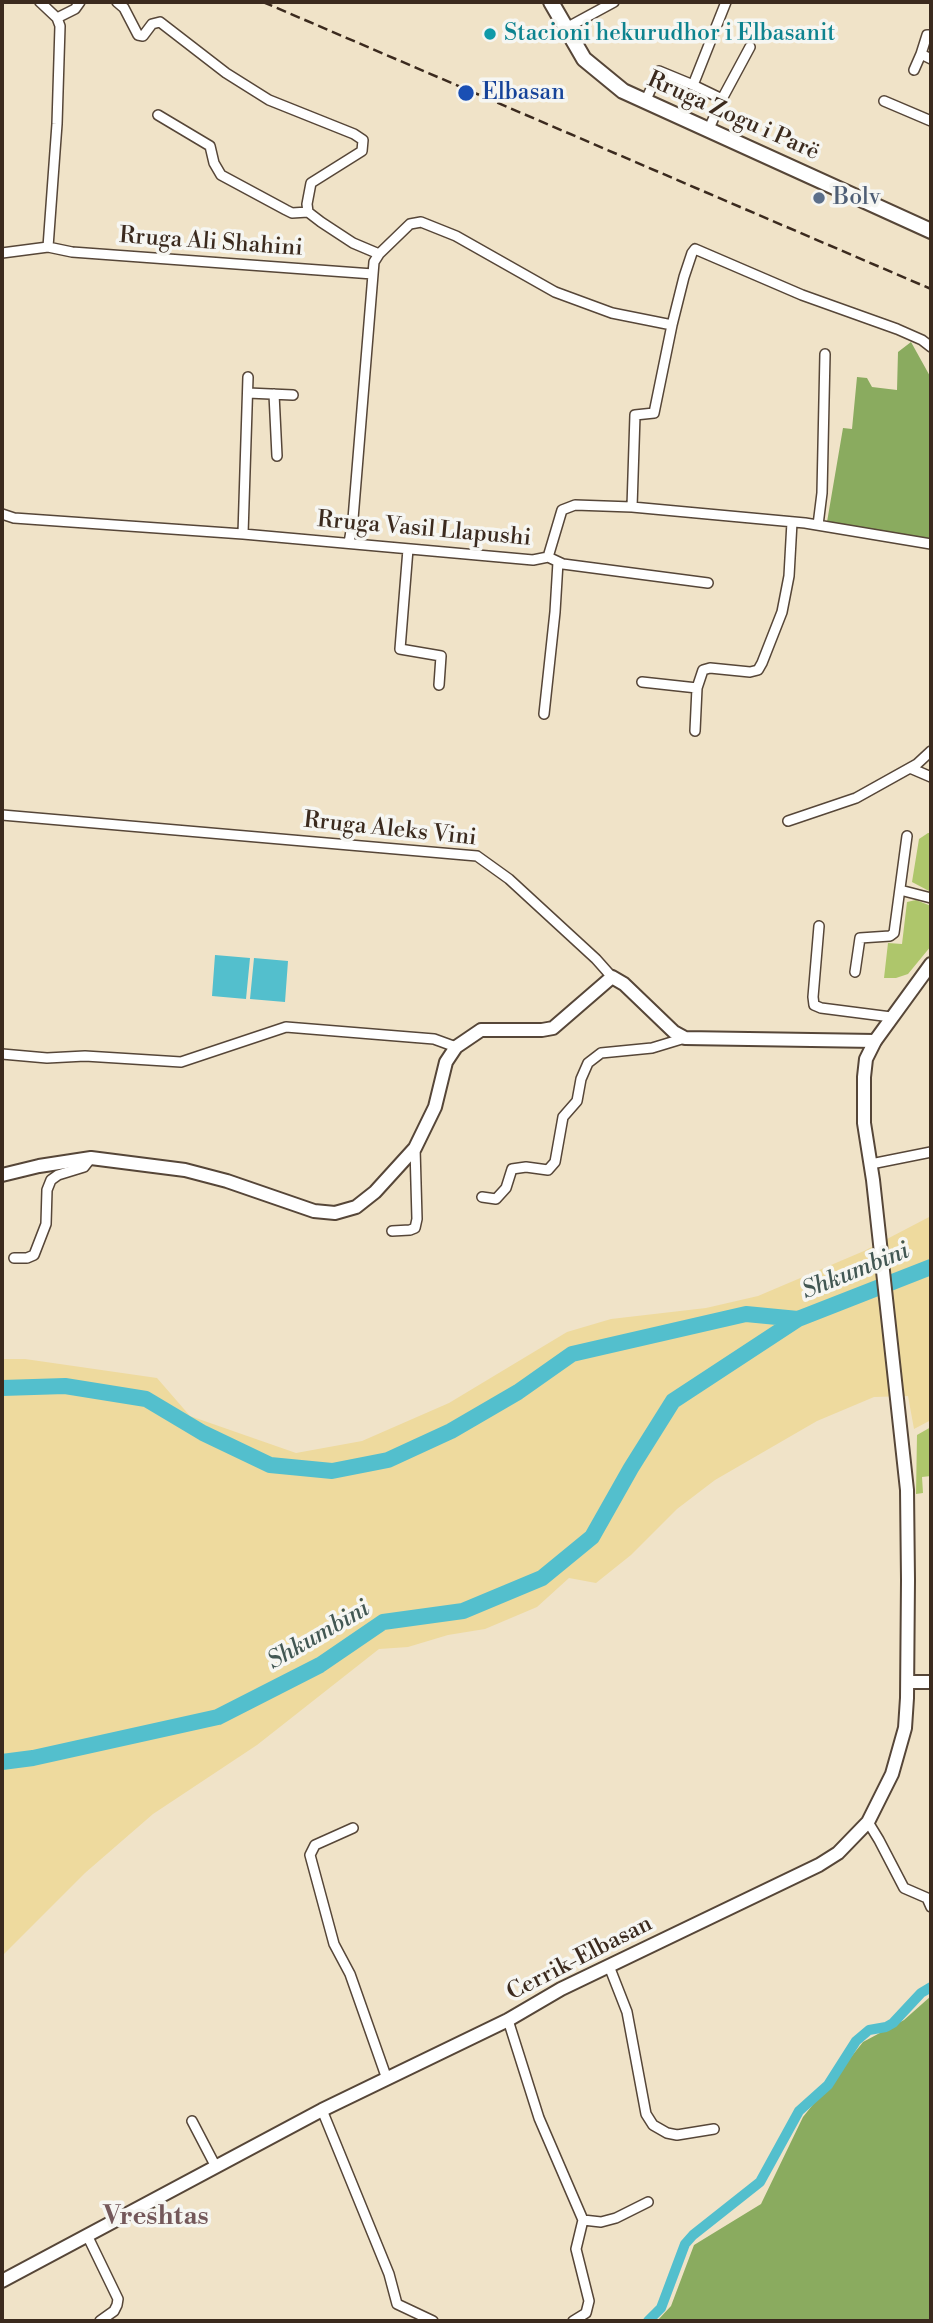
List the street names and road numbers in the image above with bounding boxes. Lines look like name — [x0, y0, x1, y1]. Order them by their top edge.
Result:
street label: Rruga Zogu i Parë — [643, 67, 823, 167]
street label: Rruga Ali Shahini — [118, 223, 304, 263]
street label: Rruga Vasil Llapushi — [316, 507, 532, 553]
street label: Rruga Aleks Vini — [302, 807, 478, 853]
street label: Cerrik-Elbasan — [503, 1911, 657, 2007]

